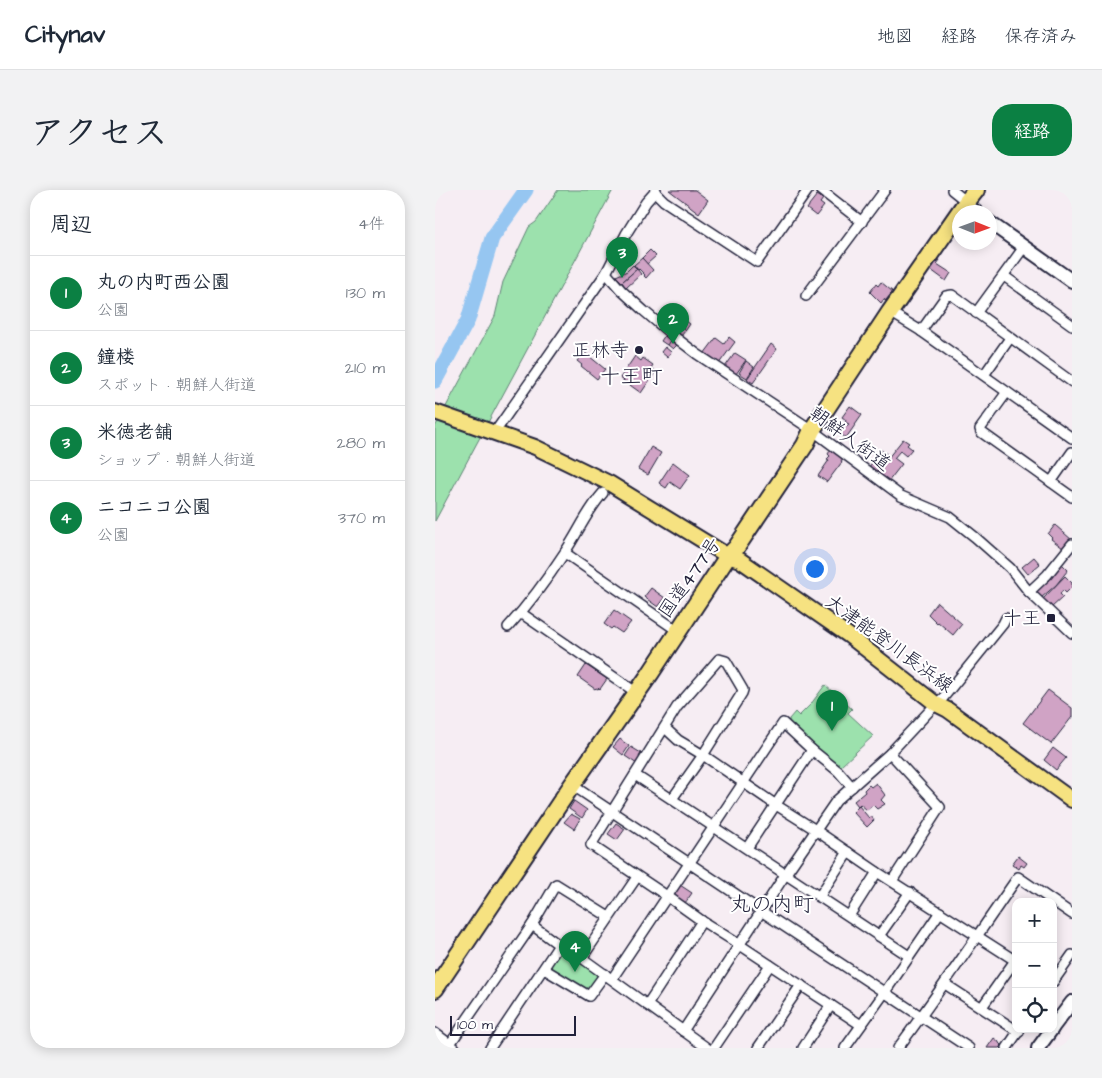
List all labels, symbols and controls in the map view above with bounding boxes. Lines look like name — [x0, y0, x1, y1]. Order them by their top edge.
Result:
text: Citynav — [25, 18, 105, 52]
text: 地図 — [877, 24, 913, 49]
text: 経路 — [941, 24, 977, 49]
text: 保存済み — [1005, 24, 1077, 49]
button: 経路 — [992, 104, 1072, 156]
text: アクセス — [30, 109, 168, 158]
north arrow — [952, 205, 997, 250]
text: 周辺 — [50, 210, 92, 239]
text: 4件 — [358, 213, 385, 235]
pin: 3 — [606, 237, 638, 278]
text: 丸の内町西公園 — [97, 269, 230, 296]
text: 1 — [65, 282, 67, 304]
text: 130 m — [346, 282, 385, 304]
text: 公園 — [97, 299, 129, 321]
pin: 2 — [657, 303, 689, 344]
place label: 正林寺 — [572, 337, 629, 364]
text: 鐘楼 — [97, 344, 135, 371]
marker: 正林寺 — [633, 344, 645, 356]
text: 2 — [61, 357, 71, 379]
text: 210 m — [345, 357, 385, 379]
district label: 十王町 — [600, 362, 663, 391]
text: スポット · 朝鮮人街道 — [97, 374, 256, 396]
street label: 朝鮮人街道 — [804, 400, 896, 478]
text: 米徳老舗 — [97, 419, 173, 446]
text: 3 — [62, 432, 70, 454]
text: 280 m — [337, 432, 385, 454]
text: ショップ · 朝鮮人街道 — [97, 449, 255, 471]
text: ニコニコ公園 — [97, 494, 211, 521]
text: 4 — [61, 507, 71, 529]
text: 370 m — [338, 507, 385, 529]
text: 公園 — [97, 524, 129, 546]
street label: 国道477号 — [652, 532, 728, 624]
your location — [802, 556, 828, 582]
street label: 大津能登川長浜線 — [820, 588, 958, 700]
place label: 十王 — [1003, 605, 1041, 632]
marker: 十王 — [1045, 612, 1057, 624]
pin: 1 — [816, 690, 848, 731]
district label: 丸の内町 — [730, 890, 814, 919]
map controls — [1012, 898, 1057, 1033]
button: + — [1012, 898, 1057, 943]
pin: 4 — [559, 931, 591, 972]
button: − — [1012, 943, 1057, 988]
button: locate — [1012, 988, 1057, 1033]
scale bar — [450, 1013, 576, 1036]
text: 100 m — [457, 1015, 493, 1035]

